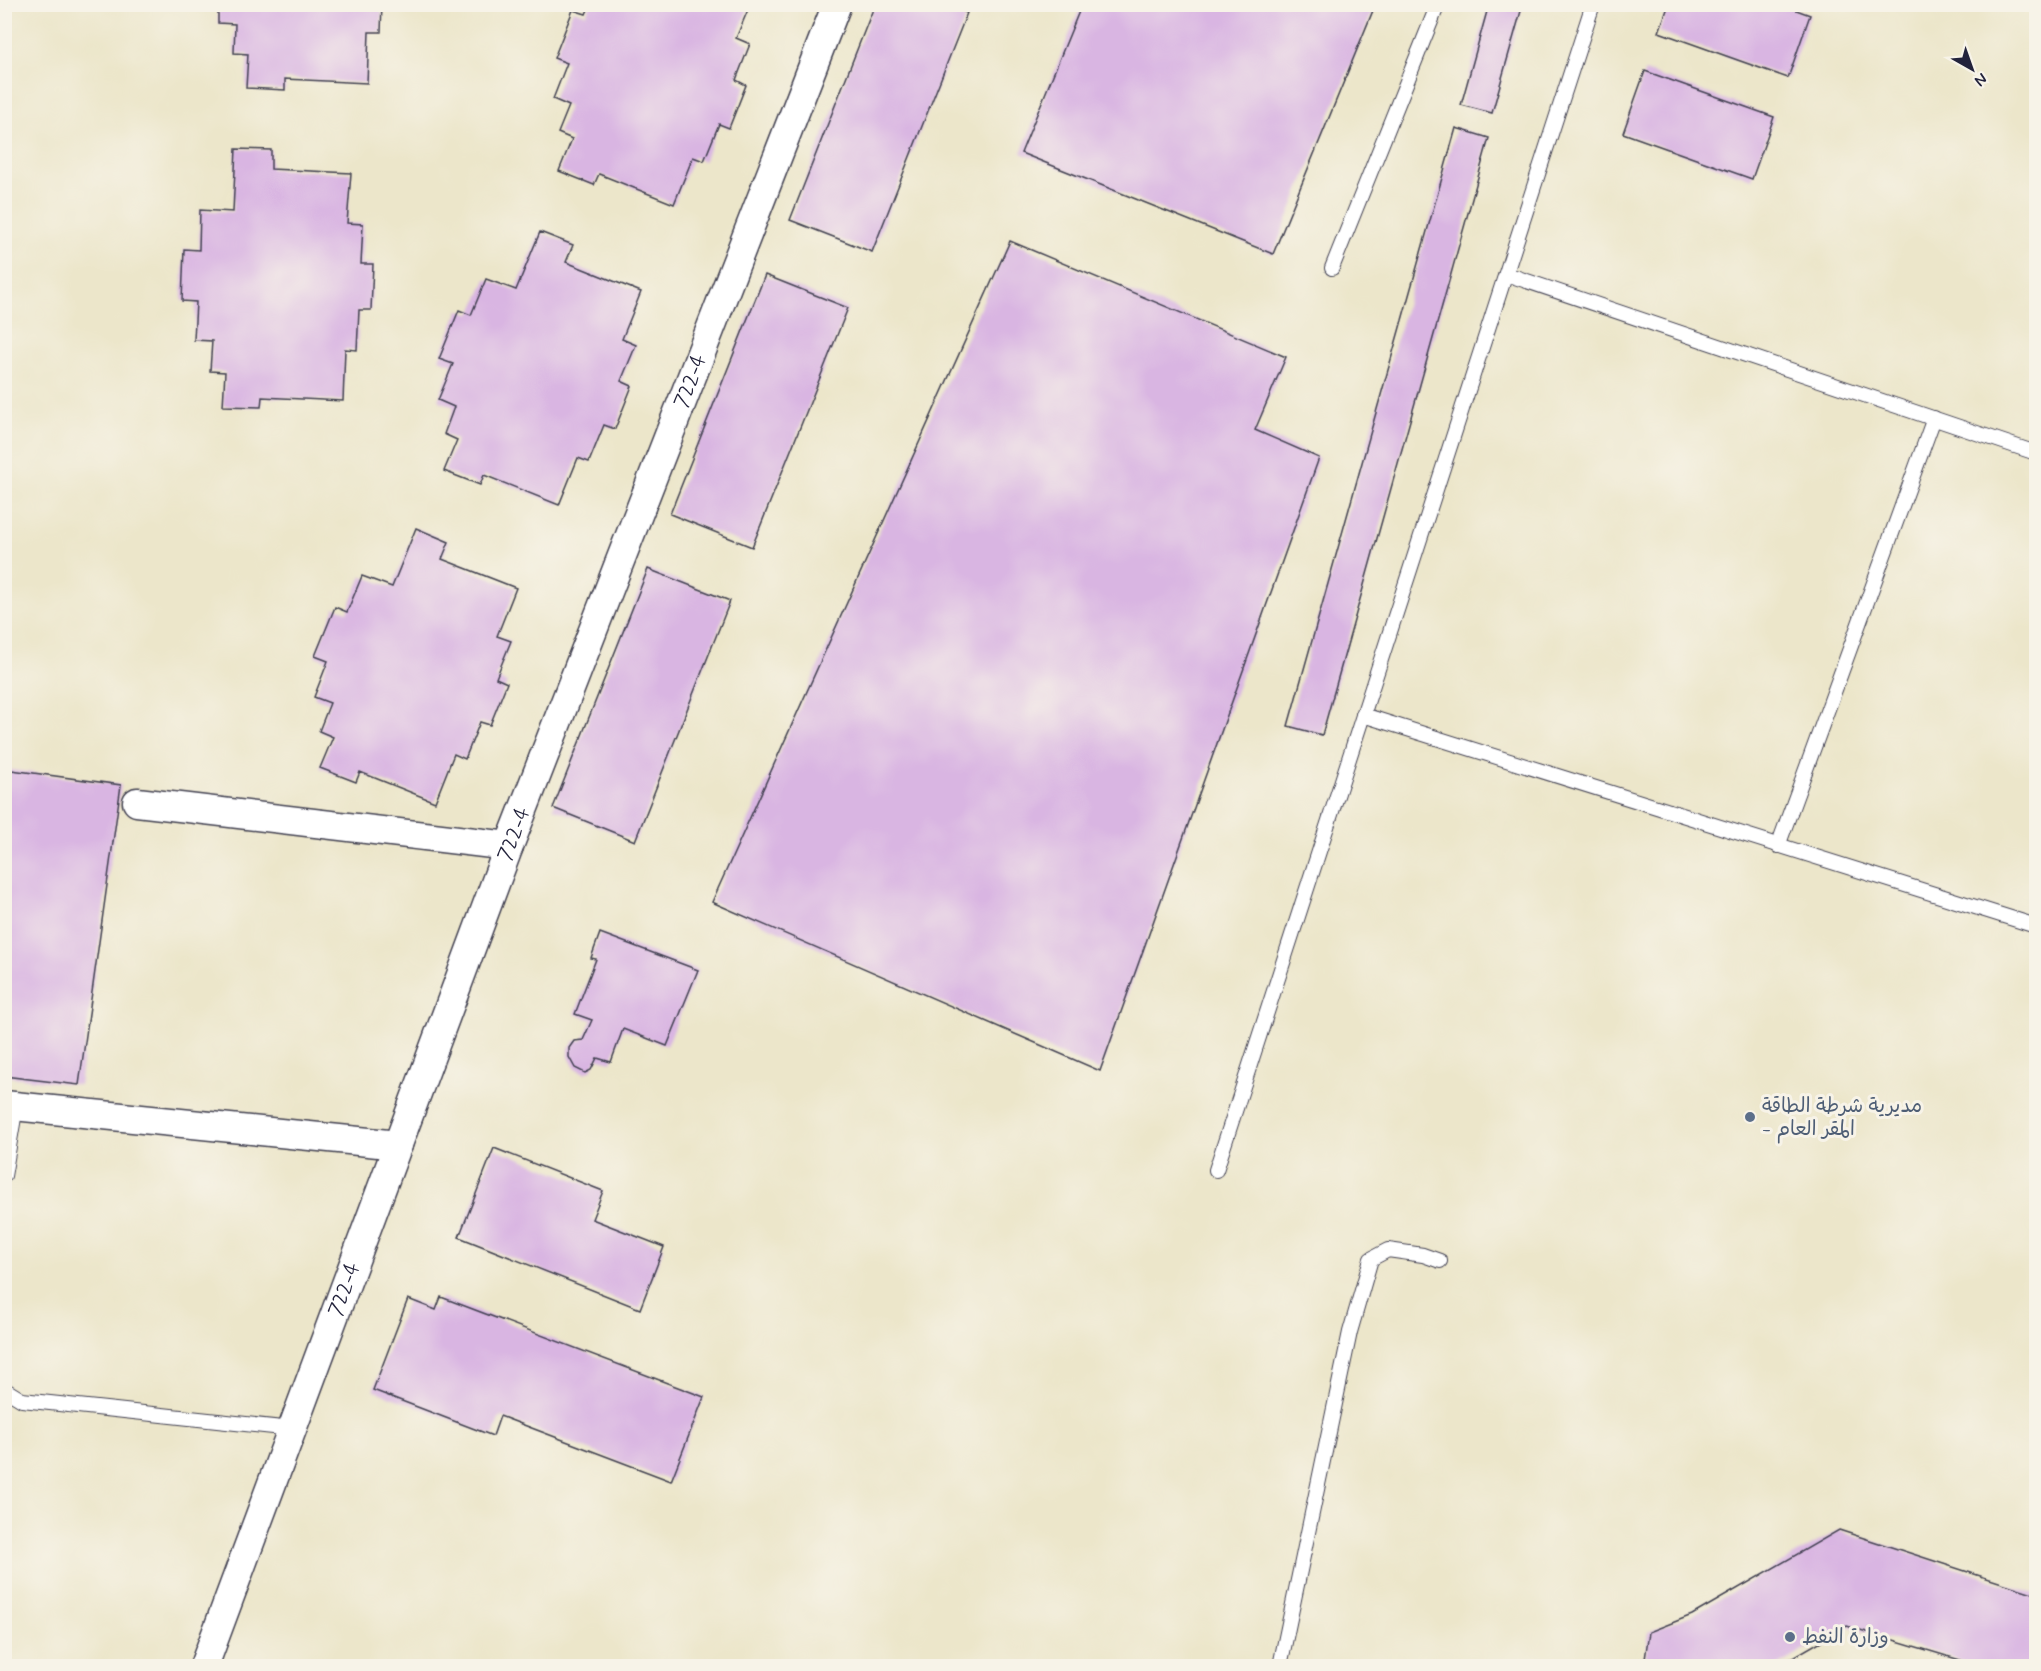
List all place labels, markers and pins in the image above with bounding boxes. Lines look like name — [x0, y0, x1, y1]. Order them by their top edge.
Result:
place label: مديرية شرطة الطاقة - المقر العام — [1762, 1093, 1922, 1144]
marker: مديرية شرطة الطاقة - المقر العام — [1743, 1110, 1757, 1124]
place label: وزارة النفط — [1802, 1624, 1889, 1651]
marker: وزارة النفط — [1783, 1630, 1797, 1644]

